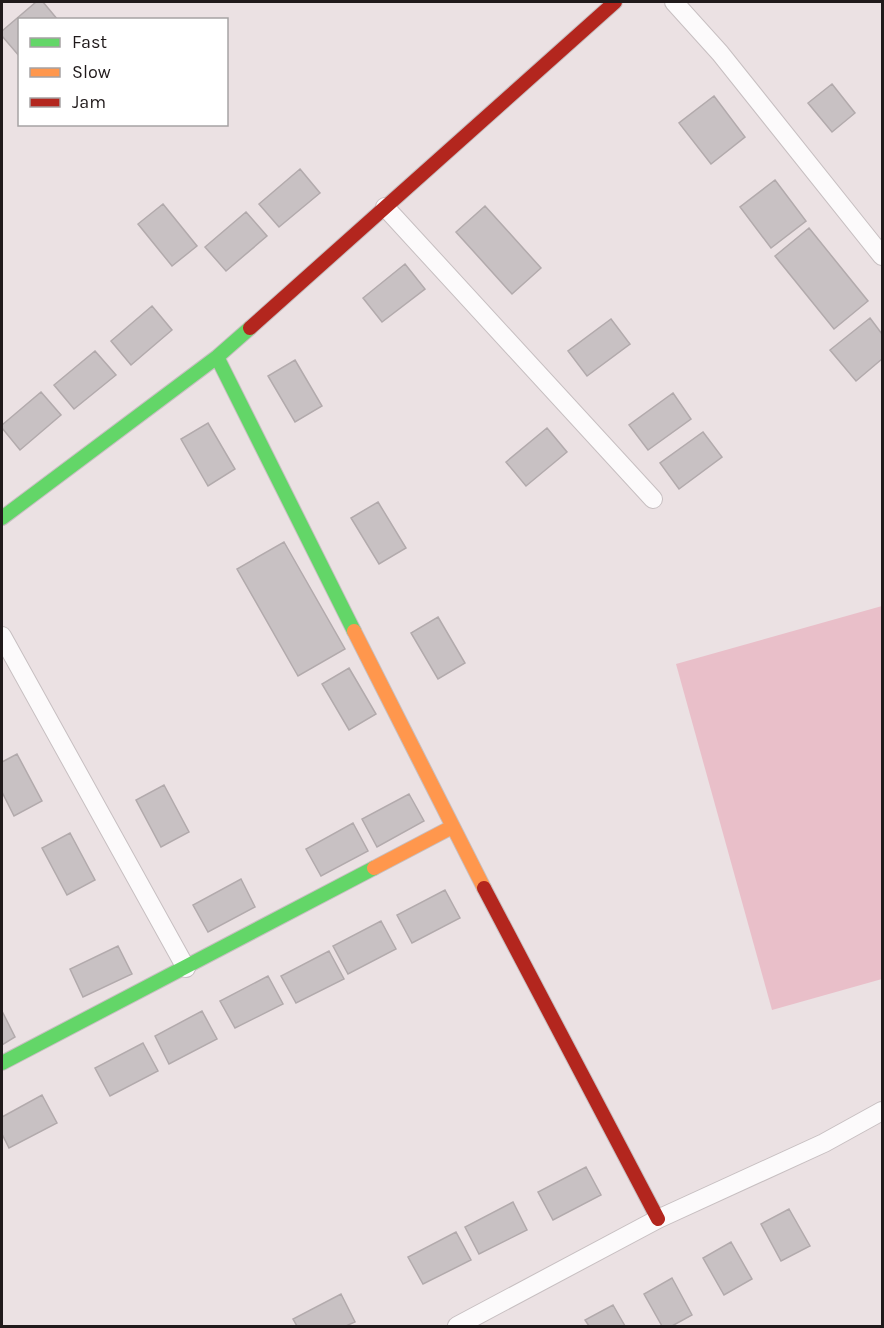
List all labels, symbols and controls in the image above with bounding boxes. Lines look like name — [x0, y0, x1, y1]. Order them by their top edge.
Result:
legend — [18, 18, 228, 126]
text: Fast — [72, 31, 107, 53]
text: Slow — [72, 61, 111, 83]
text: Jam — [72, 91, 106, 113]

